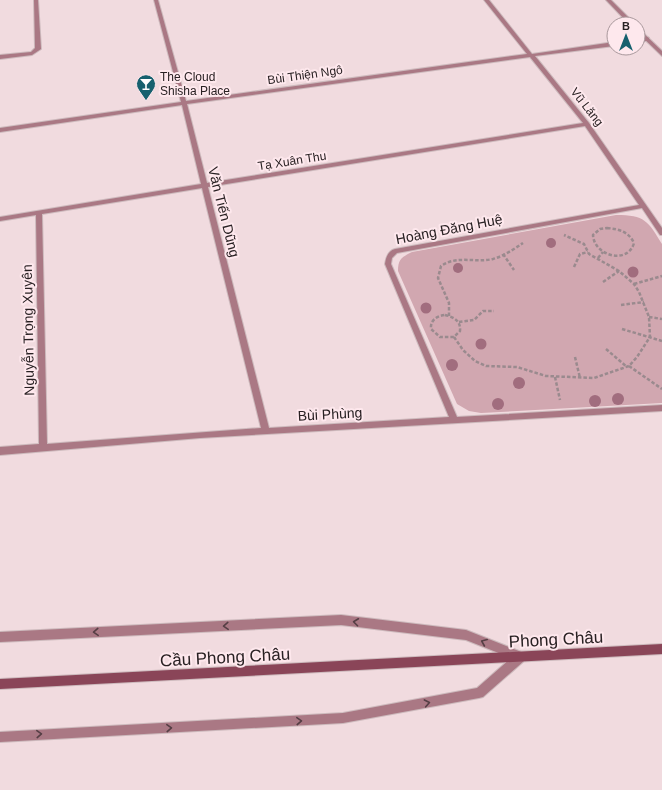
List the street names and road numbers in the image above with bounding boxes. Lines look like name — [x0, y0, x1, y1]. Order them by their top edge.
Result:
street label: Bùi Thiện Ngô — [266, 63, 344, 87]
street label: Vũ Lăng — [568, 85, 606, 129]
street label: Tạ Xuân Thu — [257, 149, 327, 173]
street label: Văn Tiến Dũng — [205, 165, 243, 259]
street label: Hoàng Đăng Huệ — [394, 211, 504, 247]
street label: Nguyễn Trọng Xuyên — [19, 264, 37, 396]
street label: Bùi Phùng — [297, 404, 363, 424]
street label: Phong Châu — [508, 628, 604, 651]
street label: Cầu Phong Châu — [159, 645, 291, 670]

